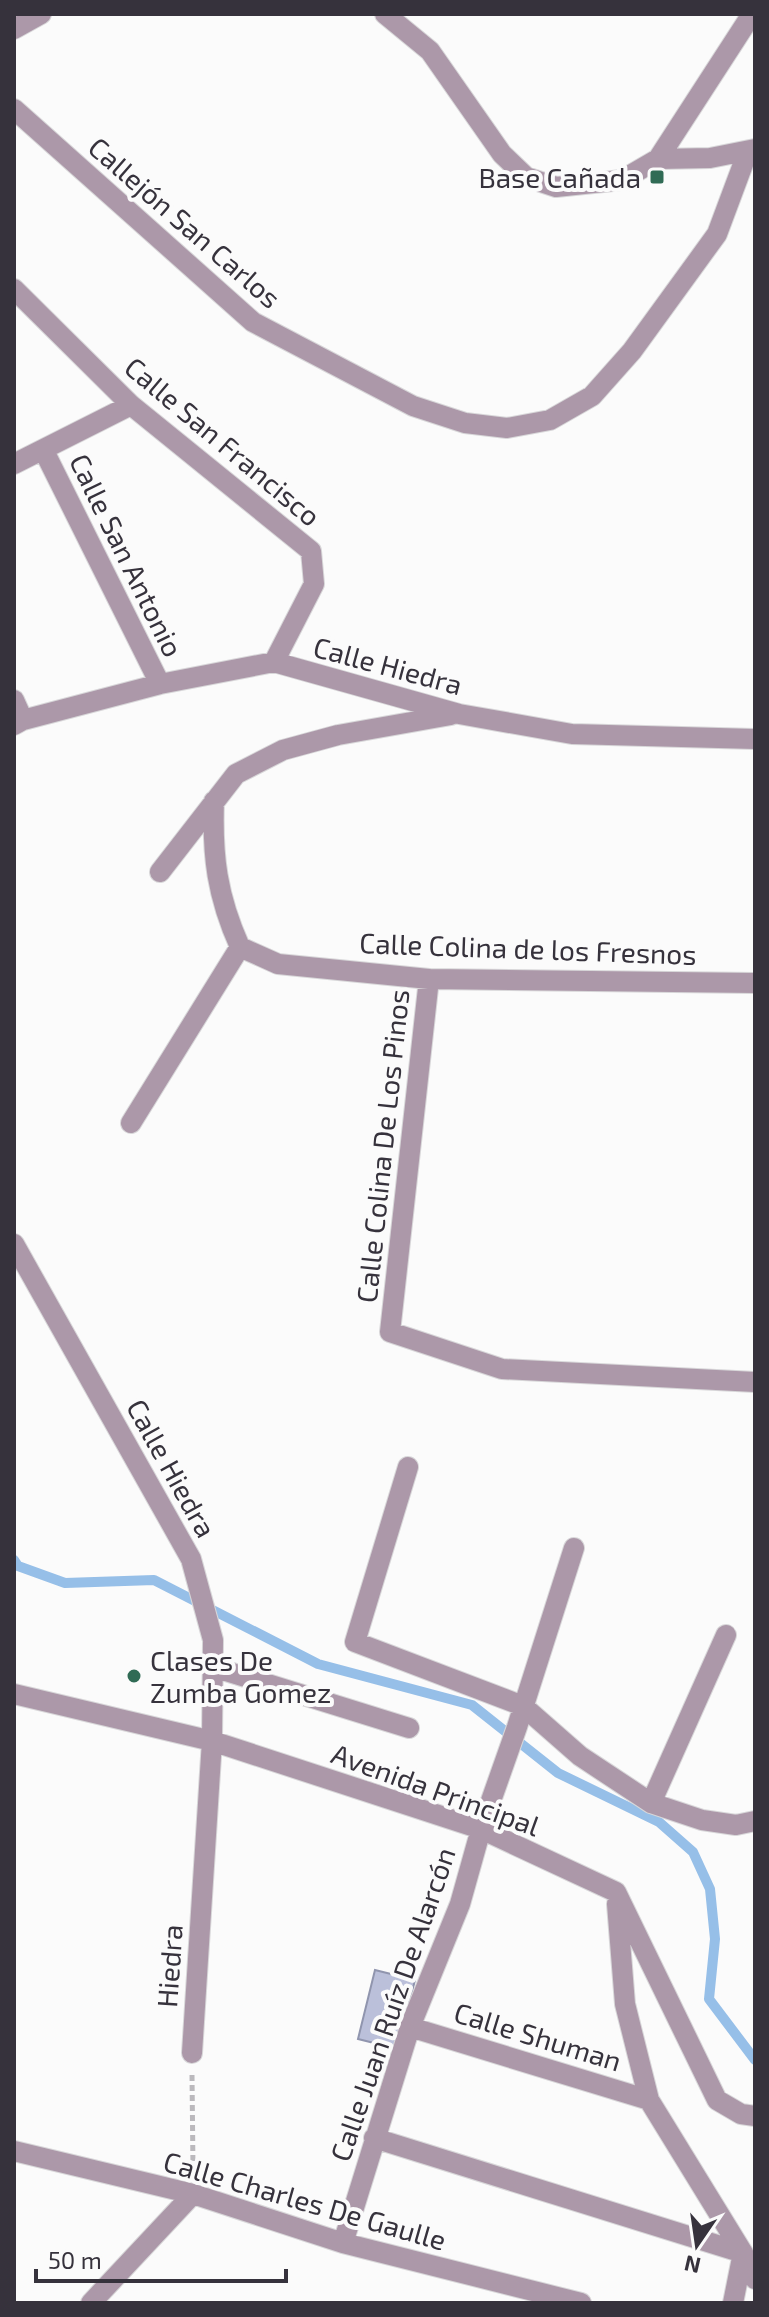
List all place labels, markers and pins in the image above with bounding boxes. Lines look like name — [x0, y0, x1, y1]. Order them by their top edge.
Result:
place label: Base Cañada — [478, 160, 641, 194]
marker: Base Cañada — [648, 168, 666, 186]
place label: Clases De Zumba Gomez — [150, 1643, 331, 1709]
marker: Clases De Zumba Gomez — [125, 1667, 143, 1685]

